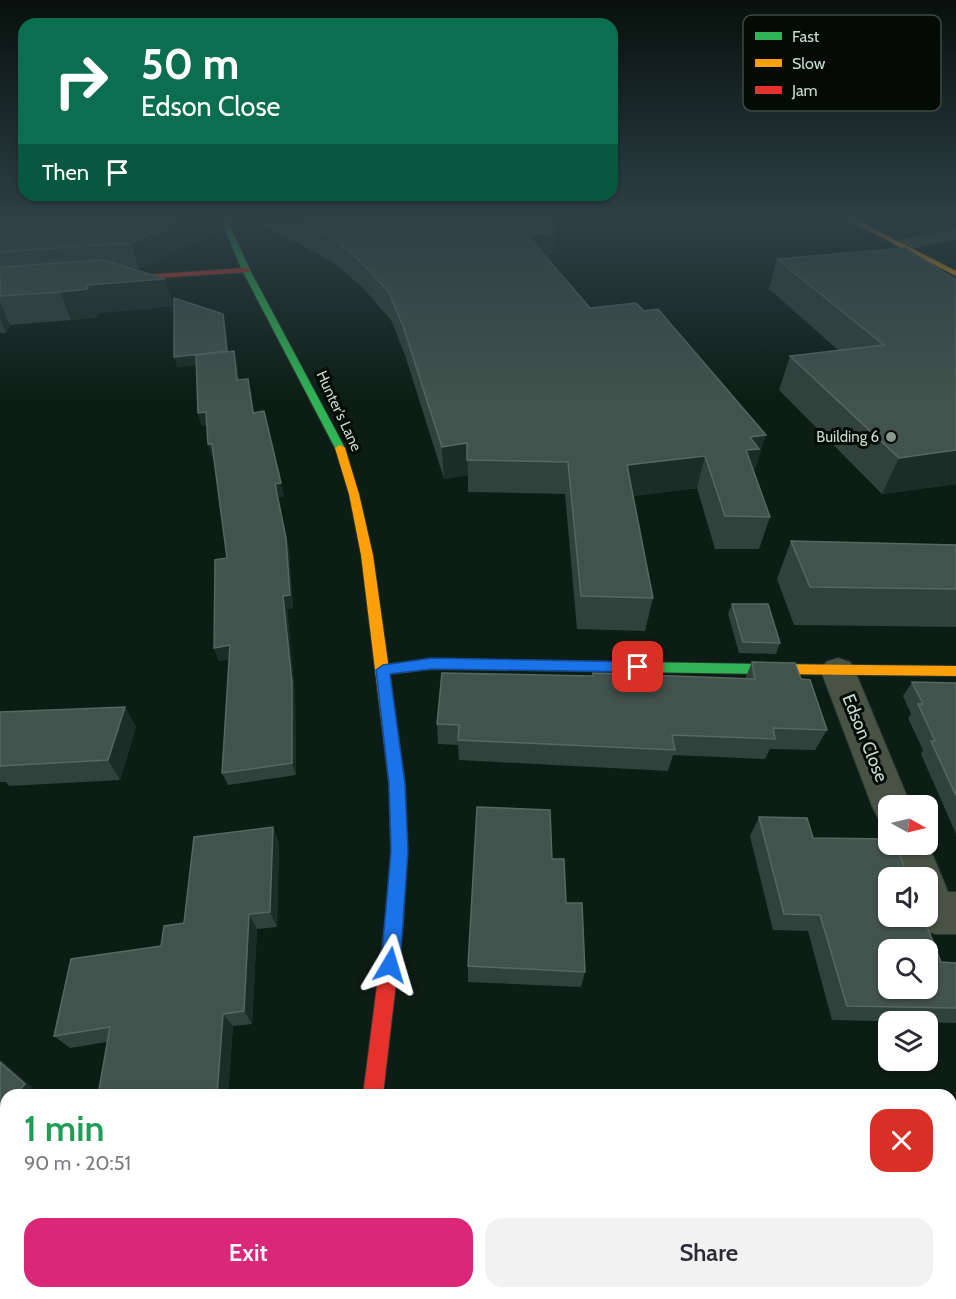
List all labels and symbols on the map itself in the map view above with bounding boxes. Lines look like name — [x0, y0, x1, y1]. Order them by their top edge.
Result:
legend — [743, 15, 941, 111]
text: Fast — [792, 27, 820, 46]
text: Slow — [792, 54, 826, 73]
text: Jam — [791, 81, 818, 100]
street label: Hunter's Lane — [313, 368, 366, 454]
place label: Building 6 — [816, 428, 879, 446]
marker: Building 6 — [884, 430, 898, 444]
pin — [612, 641, 663, 692]
street label: Edson Close — [837, 691, 893, 785]
north arrow — [878, 795, 938, 855]
position arrow — [358, 933, 422, 997]

